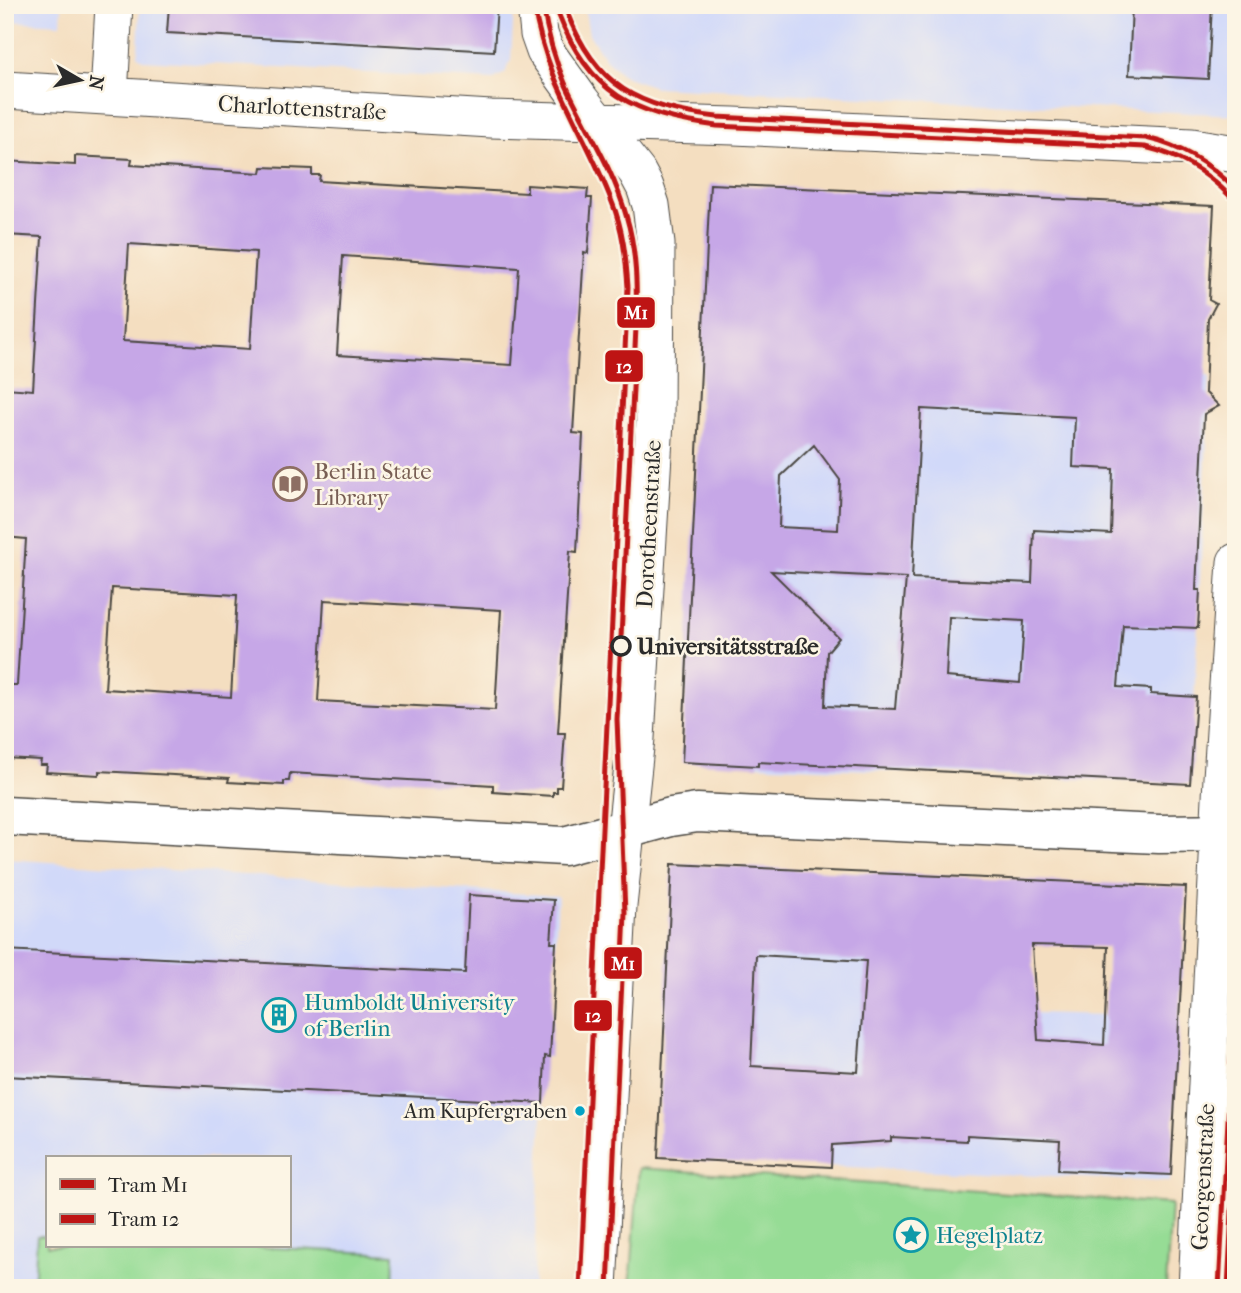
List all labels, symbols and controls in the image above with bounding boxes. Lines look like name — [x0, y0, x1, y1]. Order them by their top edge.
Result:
north arrow — [46, 46, 116, 116]
text: N — [84, 74, 108, 92]
street label: Charlottenstraße — [217, 90, 387, 126]
line badge: M1 — [616, 296, 656, 329]
text: M1 — [623, 302, 648, 324]
line badge: 12 — [604, 349, 644, 383]
text: 12 — [616, 356, 633, 378]
street label: Dorotheenstraße — [631, 439, 667, 609]
place label: Berlin State Library — [314, 458, 432, 511]
library icon: Berlin State Library — [271, 465, 309, 503]
place label: Universitätsstraße — [636, 633, 819, 660]
marker: Universitätsstraße — [611, 636, 631, 656]
line badge: M1 — [603, 946, 643, 980]
text: M1 — [610, 953, 635, 975]
place label: Humboldt University of Berlin — [304, 989, 516, 1042]
building icon: Humboldt University of Berlin — [260, 996, 298, 1034]
line badge: 12 — [573, 999, 613, 1032]
text: 12 — [585, 1005, 602, 1027]
place label: Am Kupfergraben — [403, 1099, 567, 1123]
street label: Georgenstraße — [1186, 1103, 1220, 1251]
marker: Am Kupfergraben — [573, 1104, 587, 1118]
legend — [46, 1156, 290, 1248]
text: Tram M1 — [108, 1173, 188, 1197]
text: Tram 12 — [108, 1207, 180, 1231]
place icon: Hegelplatz — [892, 1216, 930, 1254]
place label: Hegelplatz — [936, 1222, 1043, 1249]

